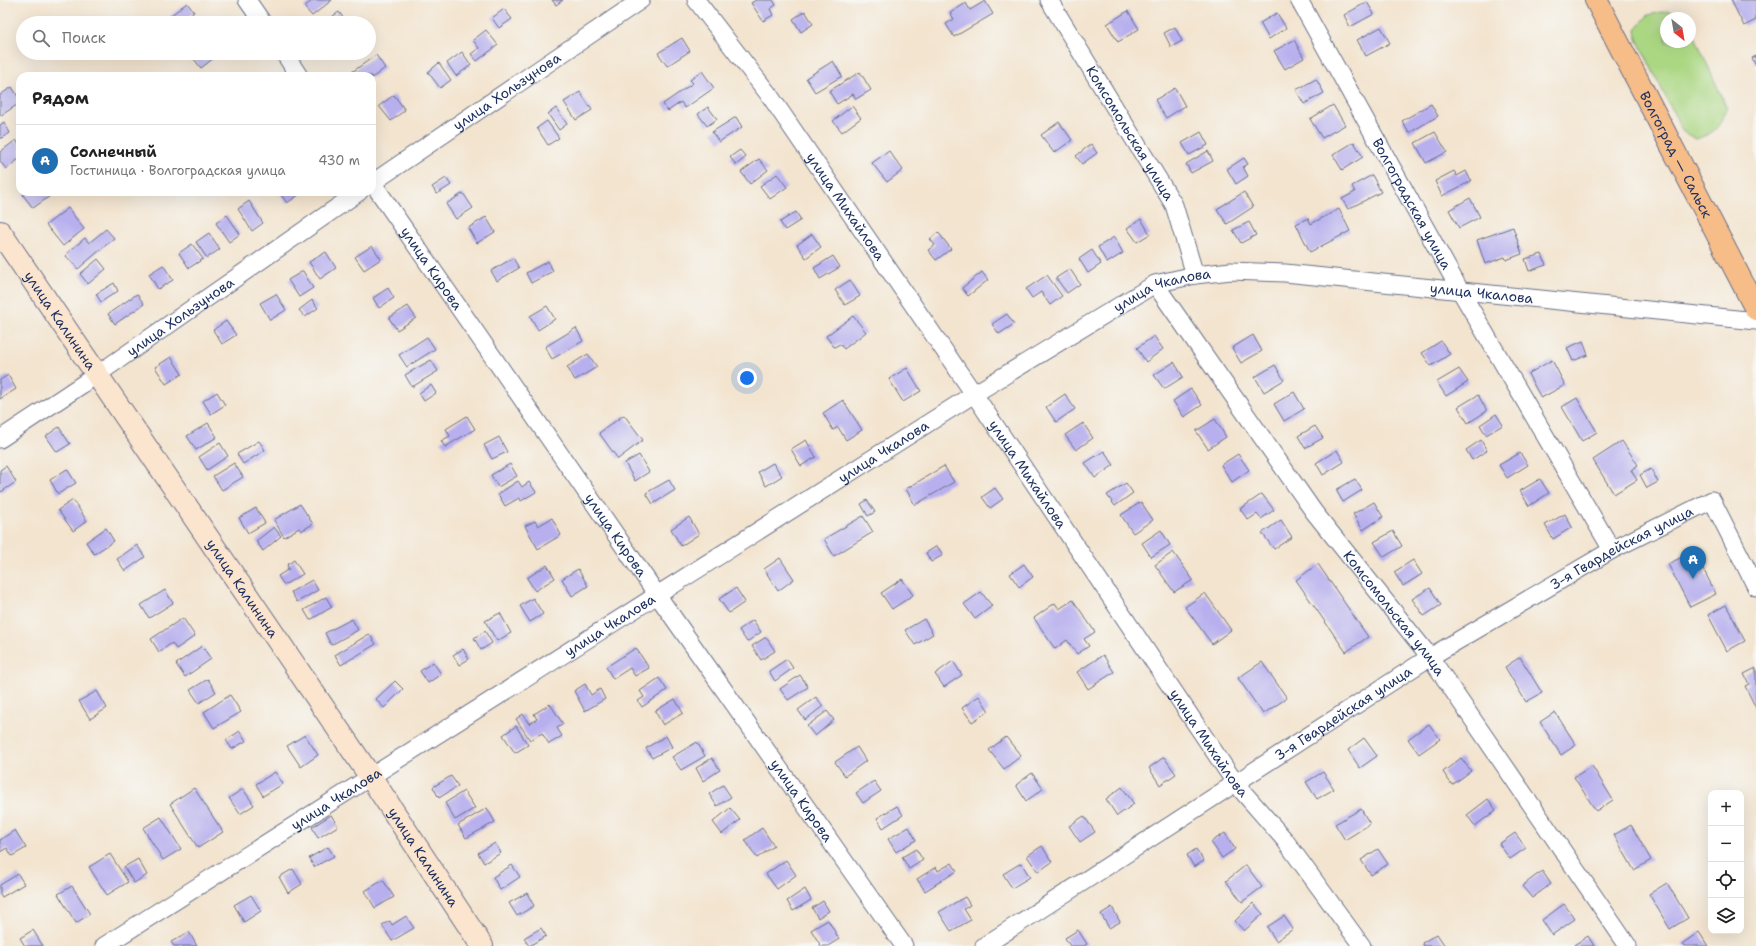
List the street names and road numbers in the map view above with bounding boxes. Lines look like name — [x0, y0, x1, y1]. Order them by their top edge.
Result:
street label: улица Хользунова — [449, 48, 564, 134]
street label: Комсомольская улица — [1082, 63, 1178, 204]
street label: Волгоград — Сальск — [1636, 88, 1717, 221]
street label: Волгоградская улица — [1368, 135, 1456, 273]
street label: улица Михайлова — [802, 149, 889, 264]
street label: улица Кирова — [397, 223, 467, 314]
street label: улица Чкалова — [1110, 264, 1212, 316]
street label: улица Калинина — [20, 268, 100, 374]
street label: улица Хользунова — [123, 273, 238, 360]
street label: улица Чкалова — [1429, 279, 1534, 307]
street label: улица Чкалова — [835, 416, 932, 487]
street label: улица Михайлова — [985, 416, 1071, 532]
street label: улица Кирова — [581, 490, 651, 580]
street label: 3-я Гвардейская улица — [1546, 502, 1696, 594]
street label: улица Калинина — [202, 535, 283, 642]
street label: Комсомольская улица — [1339, 547, 1449, 679]
street label: улица Чкалова — [561, 590, 659, 661]
street label: 3-я Гвардейская улица — [1271, 662, 1416, 764]
street label: улица Михайлова — [1166, 685, 1252, 801]
street label: улица Кирова — [766, 755, 837, 846]
street label: улица Чкалова — [288, 763, 385, 834]
street label: улица Калинина — [384, 804, 463, 911]

